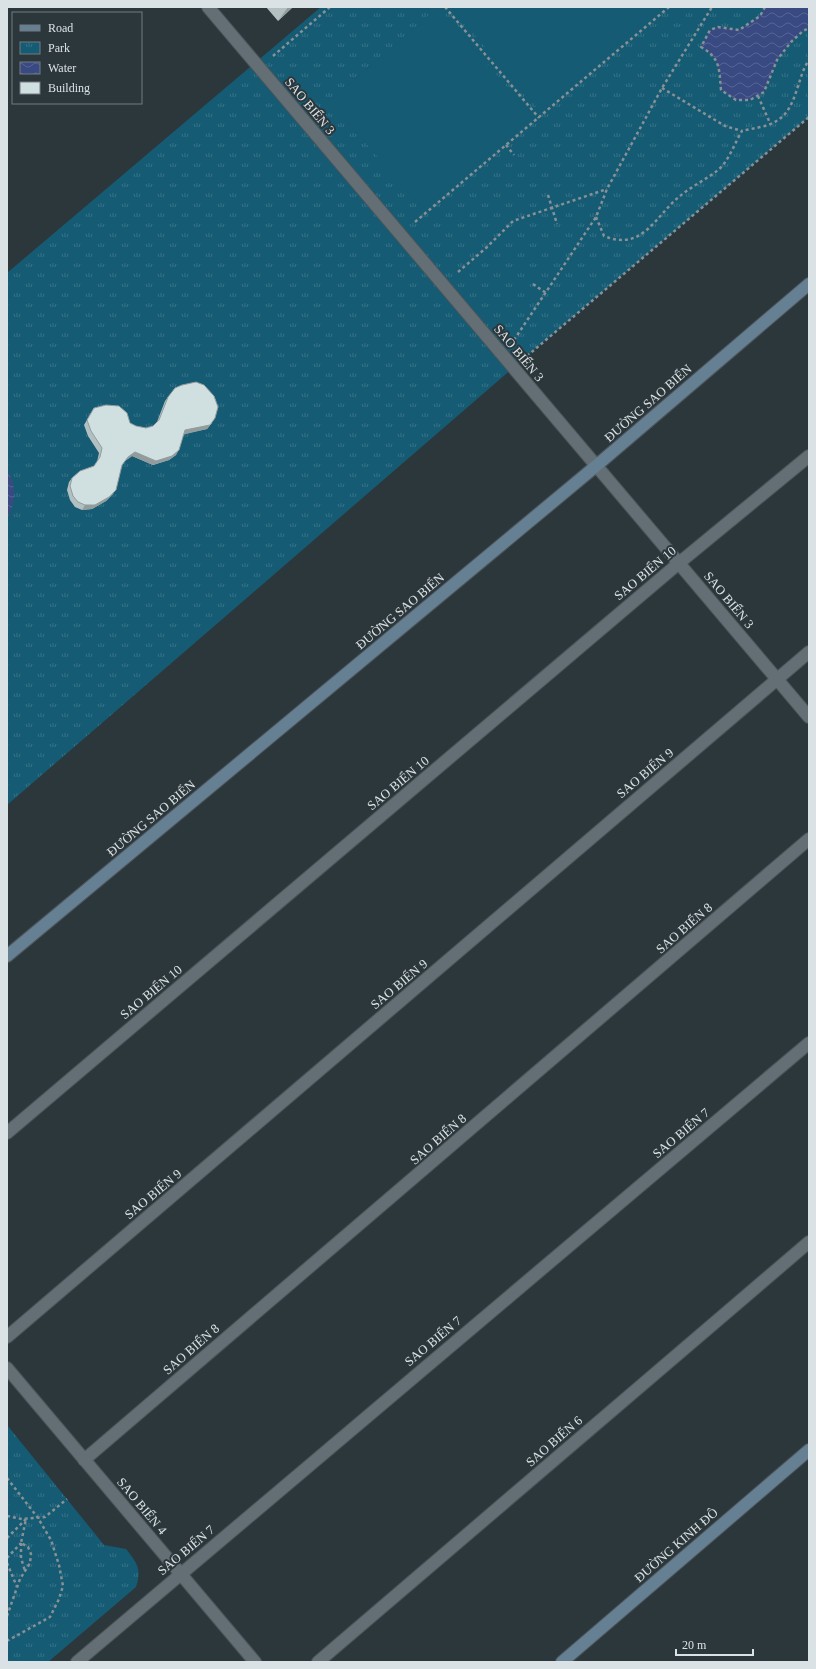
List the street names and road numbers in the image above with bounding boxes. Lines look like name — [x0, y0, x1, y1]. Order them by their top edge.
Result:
street label: SAO BIỂN 3 — [282, 75, 338, 137]
street label: SAO BIỂN 3 — [491, 322, 547, 384]
street label: ĐƯỜNG SAO BIỂN — [601, 361, 695, 445]
street label: SAO BIỂN 10 — [611, 543, 679, 603]
street label: ĐƯỜNG SAO BIỂN — [353, 569, 448, 652]
street label: SAO BIỂN 3 — [701, 569, 757, 631]
street label: SAO BIỂN 9 — [614, 745, 676, 801]
street label: SAO BIỂN 10 — [364, 753, 432, 813]
street label: ĐƯỜNG SAO BIỂN — [104, 776, 199, 859]
street label: SAO BIỂN 8 — [653, 900, 715, 956]
street label: SAO BIỂN 9 — [368, 956, 430, 1012]
street label: SAO BIỂN 10 — [117, 962, 185, 1022]
street label: SAO BIỂN 7 — [650, 1105, 713, 1161]
street label: SAO BIỂN 8 — [407, 1111, 469, 1167]
street label: SAO BIỂN 9 — [122, 1166, 184, 1222]
street label: SAO BIỂN 7 — [402, 1313, 465, 1369]
street label: SAO BIỂN 8 — [160, 1321, 222, 1377]
street label: SAO BIỂN 6 — [523, 1412, 585, 1469]
street label: SAO BIỂN 4 — [114, 1475, 170, 1538]
street label: ĐƯỜNG KINH ĐÔ — [631, 1505, 721, 1585]
street label: SAO BIỂN 7 — [155, 1522, 218, 1578]

